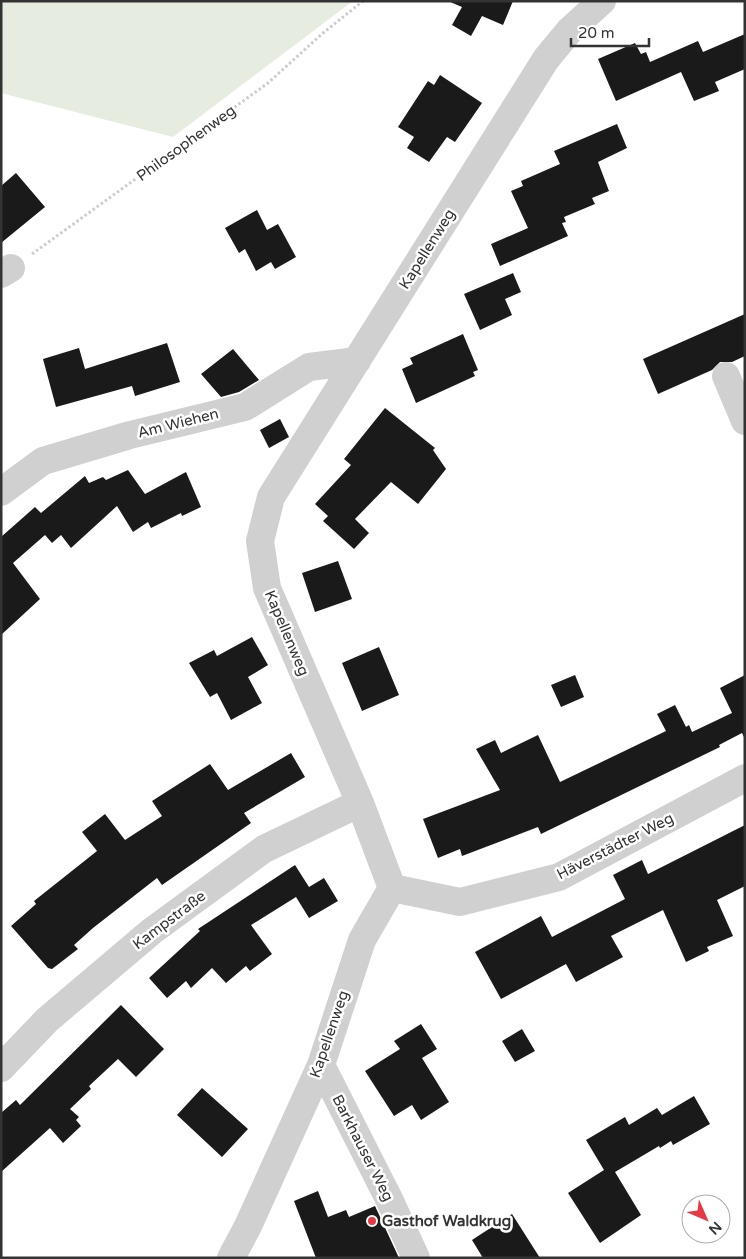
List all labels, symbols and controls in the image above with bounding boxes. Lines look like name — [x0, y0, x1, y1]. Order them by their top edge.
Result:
scale bar — [571, 15, 648, 47]
text: 20 m — [578, 24, 615, 42]
street label: Philosophenweg — [133, 101, 239, 185]
street label: Kapellenweg — [395, 206, 459, 292]
street label: Am Wiehen — [136, 404, 220, 442]
street label: Kapellenweg — [261, 588, 313, 678]
street label: Häverstädter Weg — [554, 809, 676, 883]
street label: Kampstraße — [129, 887, 209, 953]
street label: Kapellenweg — [306, 988, 352, 1080]
street label: Barkhauser Weg — [328, 1092, 398, 1204]
north arrow — [681, 1194, 731, 1244]
place label: Gasthof Waldkrug — [382, 1212, 511, 1231]
marker: Gasthof Waldkrug — [366, 1215, 378, 1227]
text: N — [705, 1218, 725, 1238]

